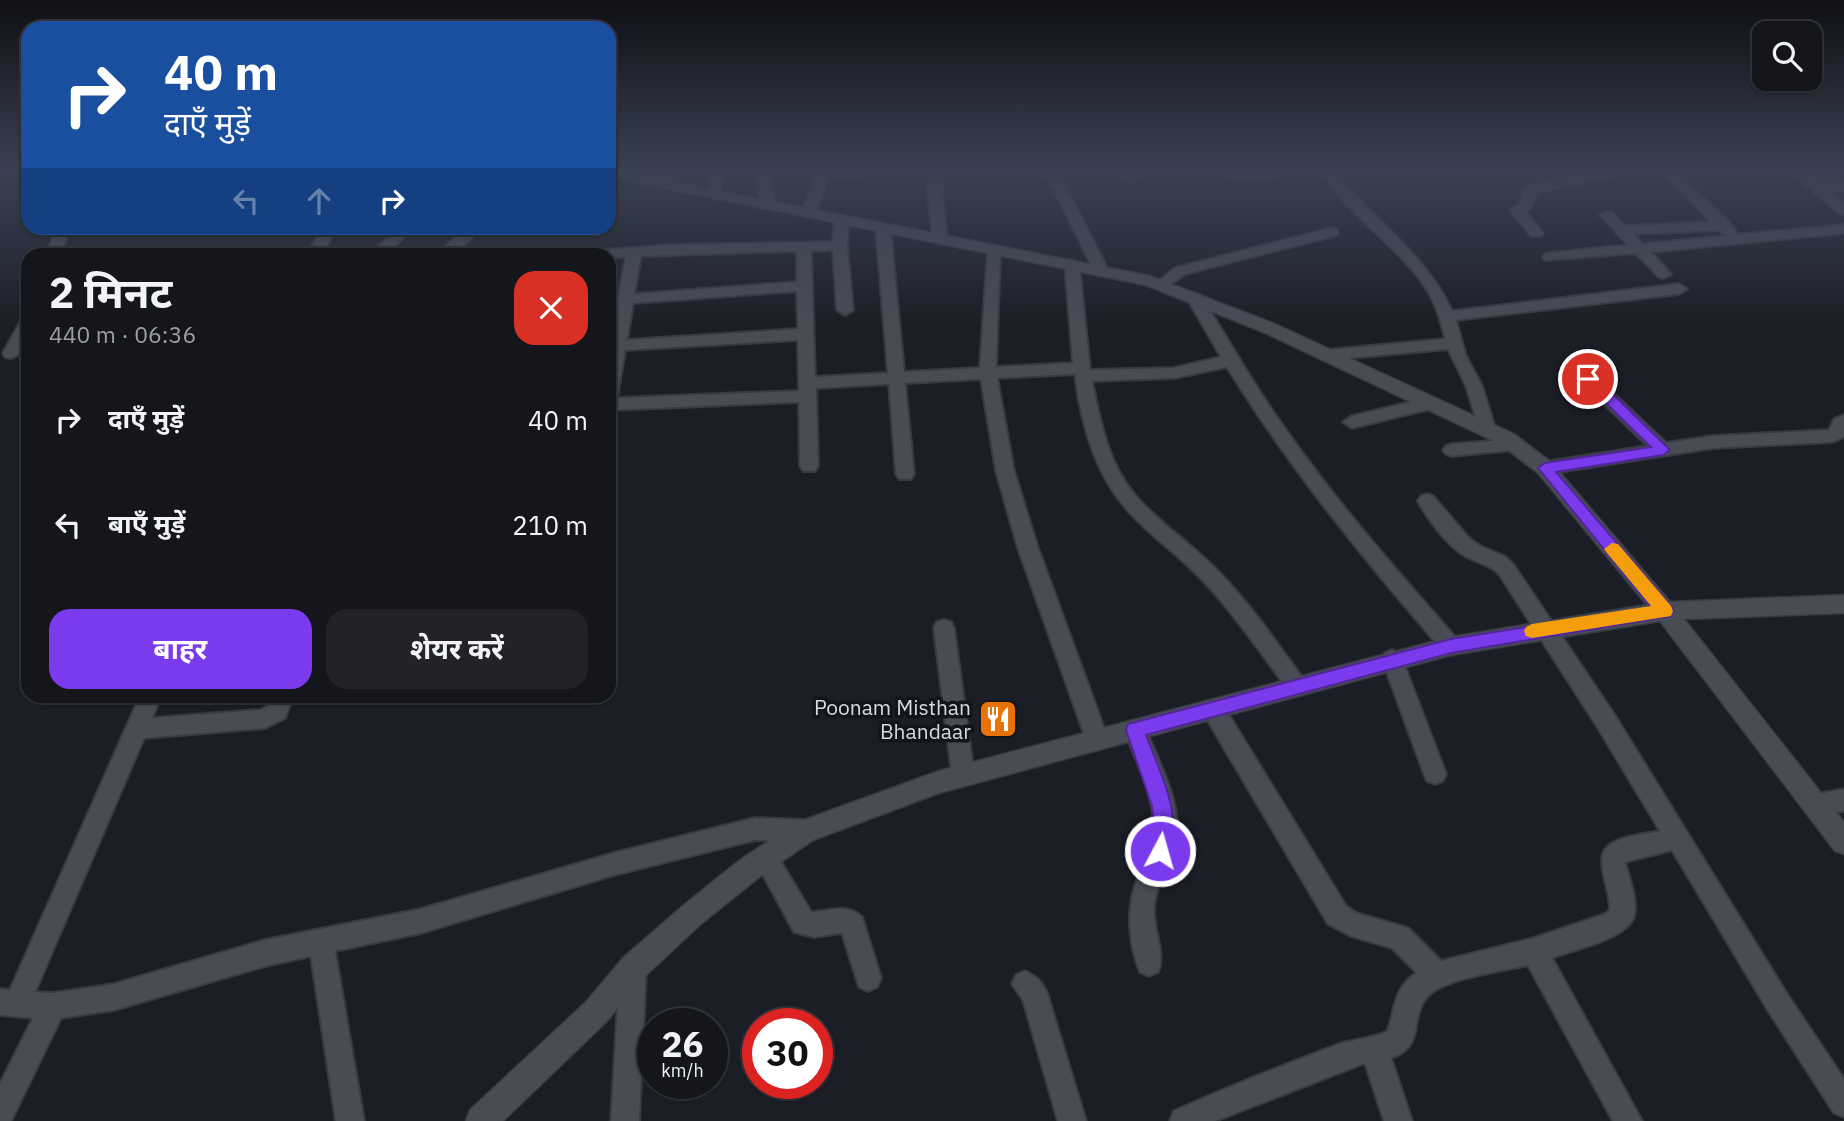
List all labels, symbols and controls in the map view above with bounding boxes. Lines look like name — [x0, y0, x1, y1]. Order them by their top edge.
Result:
map controls — [1752, 21, 1822, 91]
button: search — [1752, 21, 1822, 91]
text: 40 m — [164, 40, 278, 103]
icon: right — [49, 49, 140, 140]
text: दाएँ मुड़ें — [164, 102, 251, 144]
icon: left — [227, 182, 265, 220]
icon: ahead — [300, 182, 338, 220]
icon: right — [373, 182, 411, 220]
text: 2 मिनट — [49, 265, 172, 320]
button: close — [514, 271, 588, 345]
text: 440 m · 06:36 — [49, 319, 196, 349]
pin — [1558, 349, 1618, 409]
icon: arrive — [1569, 360, 1607, 398]
icon: right — [49, 401, 87, 439]
text: दाएँ मुड़ें — [108, 401, 184, 435]
text: 40 m — [528, 403, 588, 437]
icon: left — [49, 506, 87, 544]
text: बाएँ मुड़ें — [108, 506, 185, 540]
text: 210 m — [512, 508, 588, 542]
button: बाहर — [49, 609, 312, 689]
button: शेयर करें — [326, 609, 588, 689]
place label: Poonam Misthan Bhandaar — [814, 693, 971, 745]
restaurant icon: Poonam Misthan Bhandaar — [977, 698, 1019, 740]
position arrow — [1123, 814, 1197, 888]
speed limit sign: 30 — [742, 1008, 833, 1099]
text: 26 — [661, 1021, 704, 1067]
text: km/h — [661, 1059, 704, 1082]

